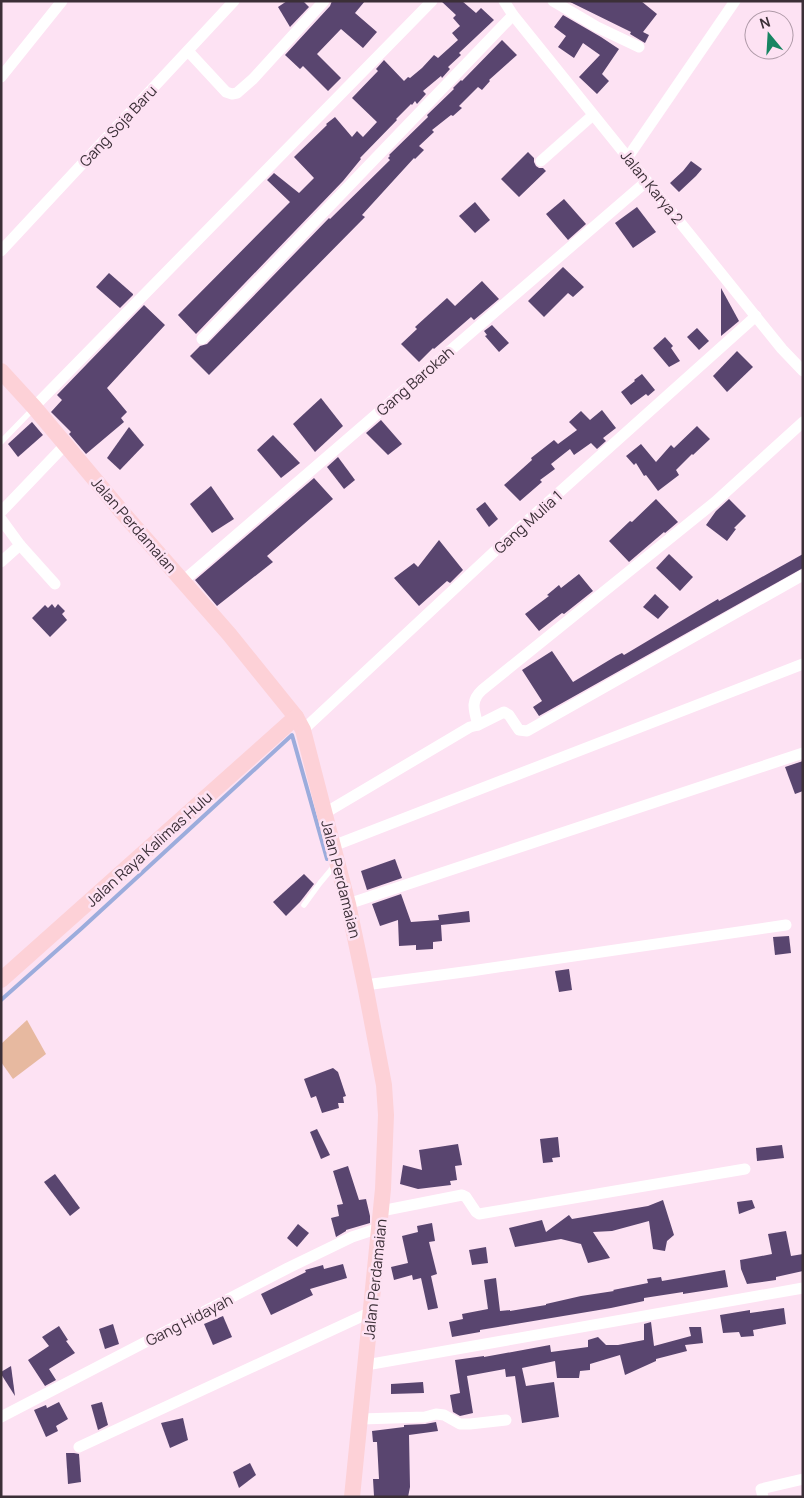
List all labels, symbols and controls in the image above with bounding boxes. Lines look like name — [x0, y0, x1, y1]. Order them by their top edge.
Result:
north arrow — [744, 10, 794, 60]
text: N — [757, 12, 773, 33]
street label: Gang Soja Baru — [75, 81, 161, 171]
street label: Jalan Karya 2 — [616, 146, 688, 228]
street label: Gang Barokah — [372, 342, 458, 420]
street label: Jalan Perdamaian — [86, 472, 182, 578]
street label: Gang Mulia 1 — [489, 486, 567, 558]
street label: Jalan Raya Kalimas Hulu — [81, 787, 217, 911]
street label: Jalan Perdamaian — [316, 818, 366, 940]
street label: Jalan Perdamaian — [358, 1218, 392, 1340]
street label: Gang Hidayah — [142, 1289, 236, 1351]

